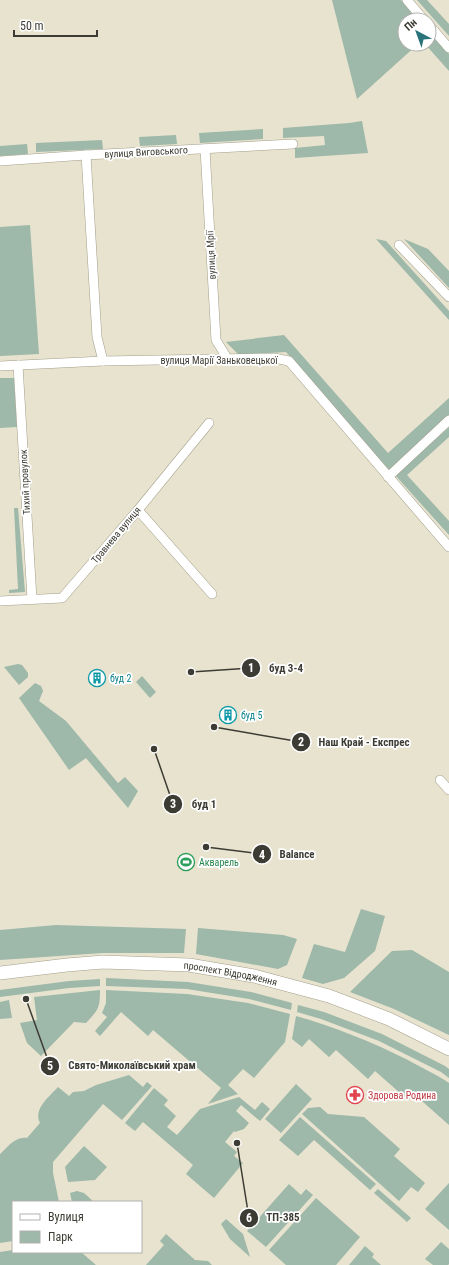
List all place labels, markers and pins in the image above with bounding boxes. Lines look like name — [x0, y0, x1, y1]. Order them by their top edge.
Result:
callout: буд 3-4 — [241, 657, 311, 680]
building icon: буд 2 — [87, 668, 107, 688]
place label: буд 2 — [110, 673, 131, 684]
building icon: буд 5 — [218, 705, 238, 725]
place label: буд 5 — [241, 710, 262, 721]
callout: Наш Край - Експрес — [291, 730, 417, 753]
callout: буд 1 — [163, 793, 224, 816]
callout: Balance — [252, 843, 323, 866]
sports icon: Акварель — [176, 852, 196, 872]
place label: Акварель — [199, 857, 239, 868]
callout: Свято-Миколаївський храм — [40, 1054, 203, 1077]
pharmacy icon: Здорова Родина — [345, 1085, 365, 1105]
place label: Здорова Родина — [368, 1090, 436, 1101]
callout: ТП-385 — [239, 1206, 308, 1229]

